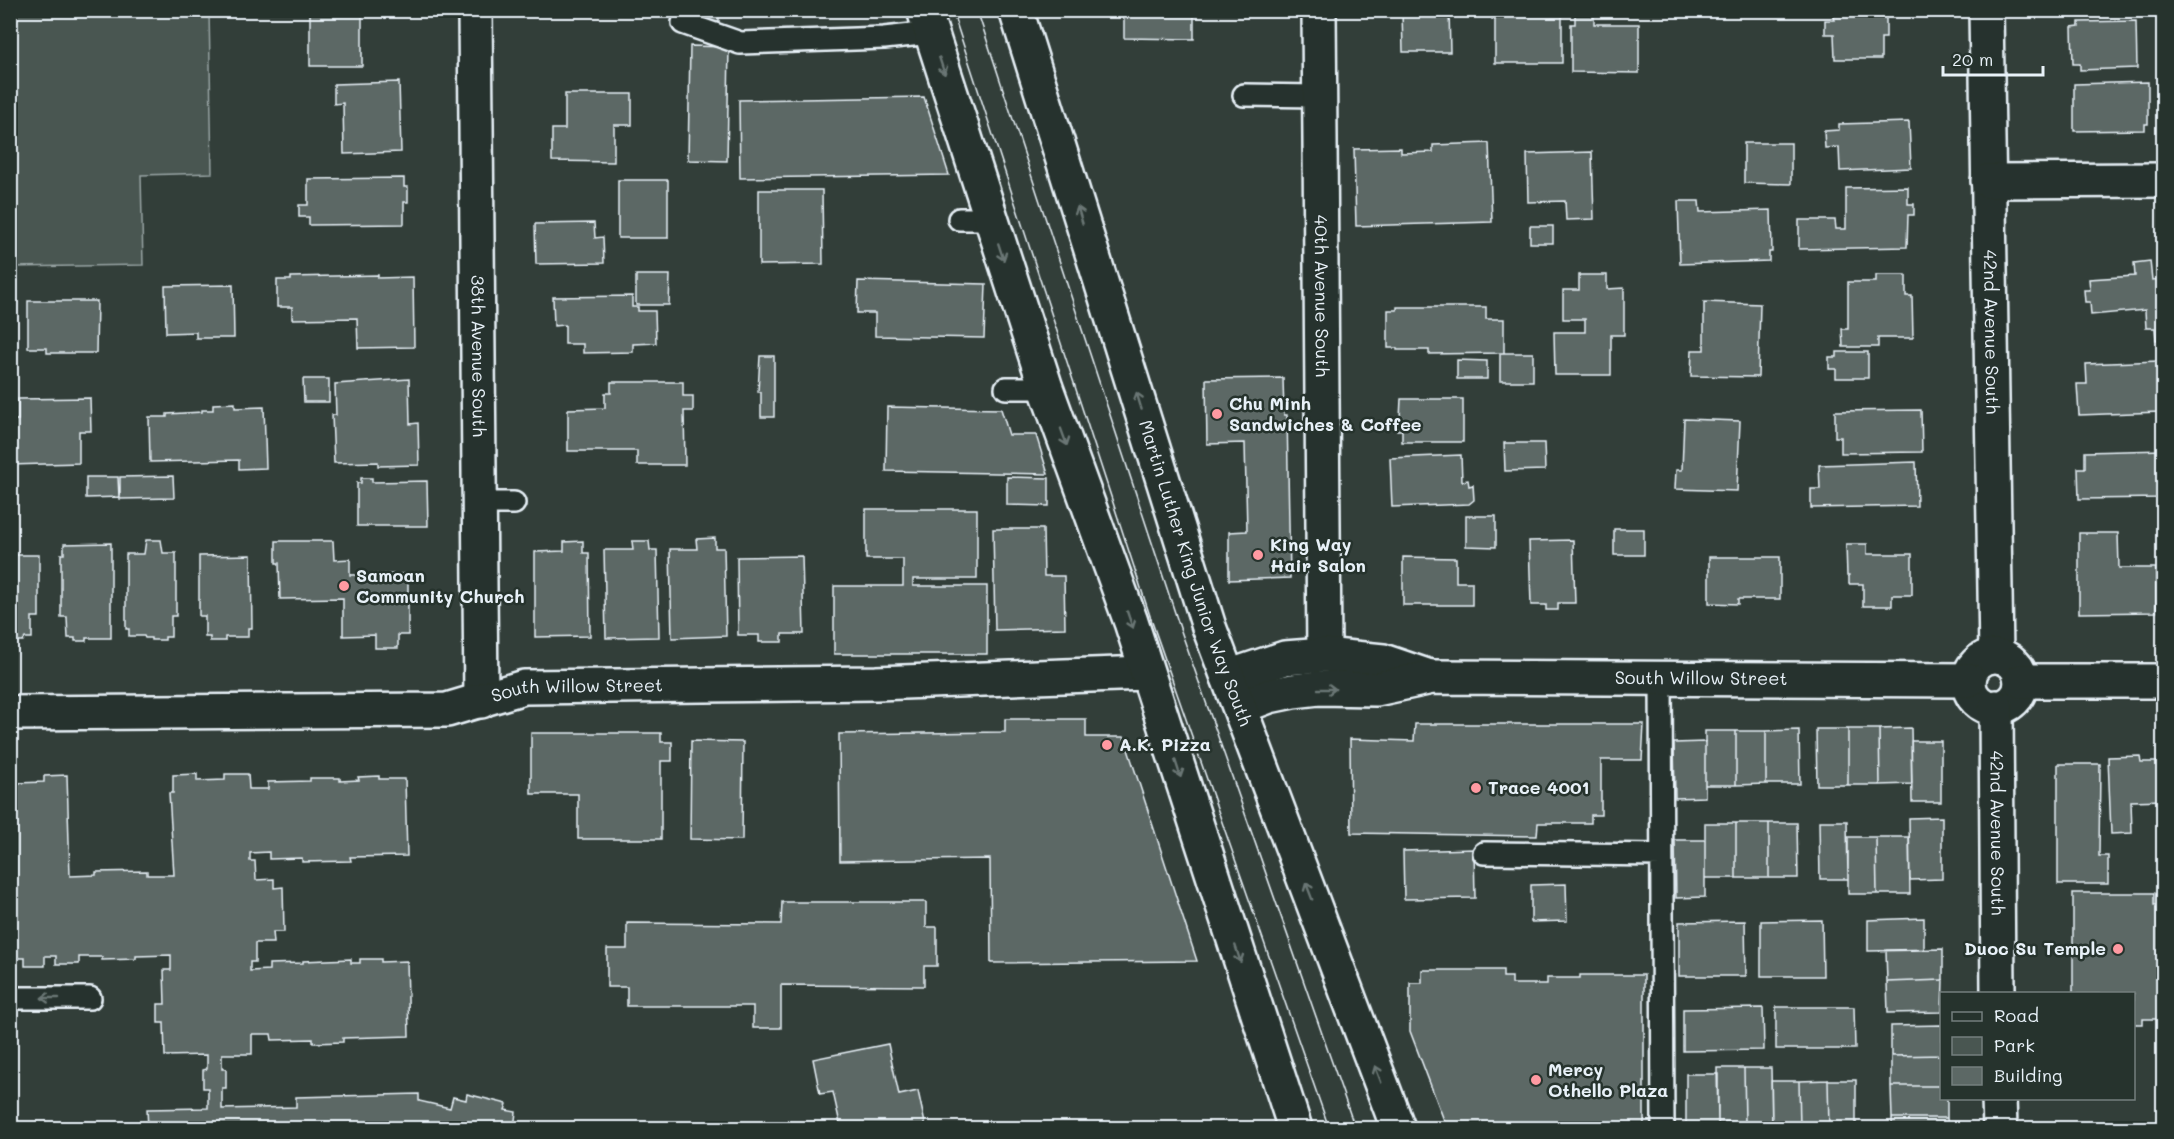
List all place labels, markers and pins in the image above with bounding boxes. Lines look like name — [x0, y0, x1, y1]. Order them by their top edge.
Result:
place label: Chu Minh Sandwiches & Coffee — [1229, 391, 1422, 436]
marker: Chu Minh Sandwiches & Coffee — [1210, 407, 1224, 421]
place label: King Way Hair Salon — [1270, 532, 1366, 577]
marker: King Way Hair Salon — [1251, 548, 1265, 562]
place label: Samoan Community Church — [356, 563, 525, 608]
marker: Samoan Community Church — [337, 579, 351, 593]
place label: A.K. Pizza — [1119, 732, 1211, 756]
marker: A.K. Pizza — [1100, 738, 1114, 752]
place label: Trace 4001 — [1488, 775, 1590, 799]
marker: Trace 4001 — [1469, 781, 1483, 795]
place label: Duoc Su Temple — [1964, 936, 2106, 960]
marker: Duoc Su Temple — [2111, 942, 2125, 956]
place label: Mercy Othello Plaza — [1548, 1057, 1668, 1102]
marker: Mercy Othello Plaza — [1529, 1073, 1543, 1087]

